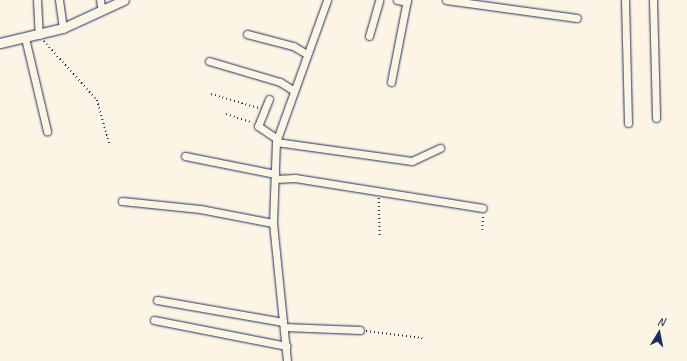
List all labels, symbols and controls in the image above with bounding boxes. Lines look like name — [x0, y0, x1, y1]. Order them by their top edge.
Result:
north arrow — [639, 313, 679, 353]
text: N — [657, 314, 666, 329]

